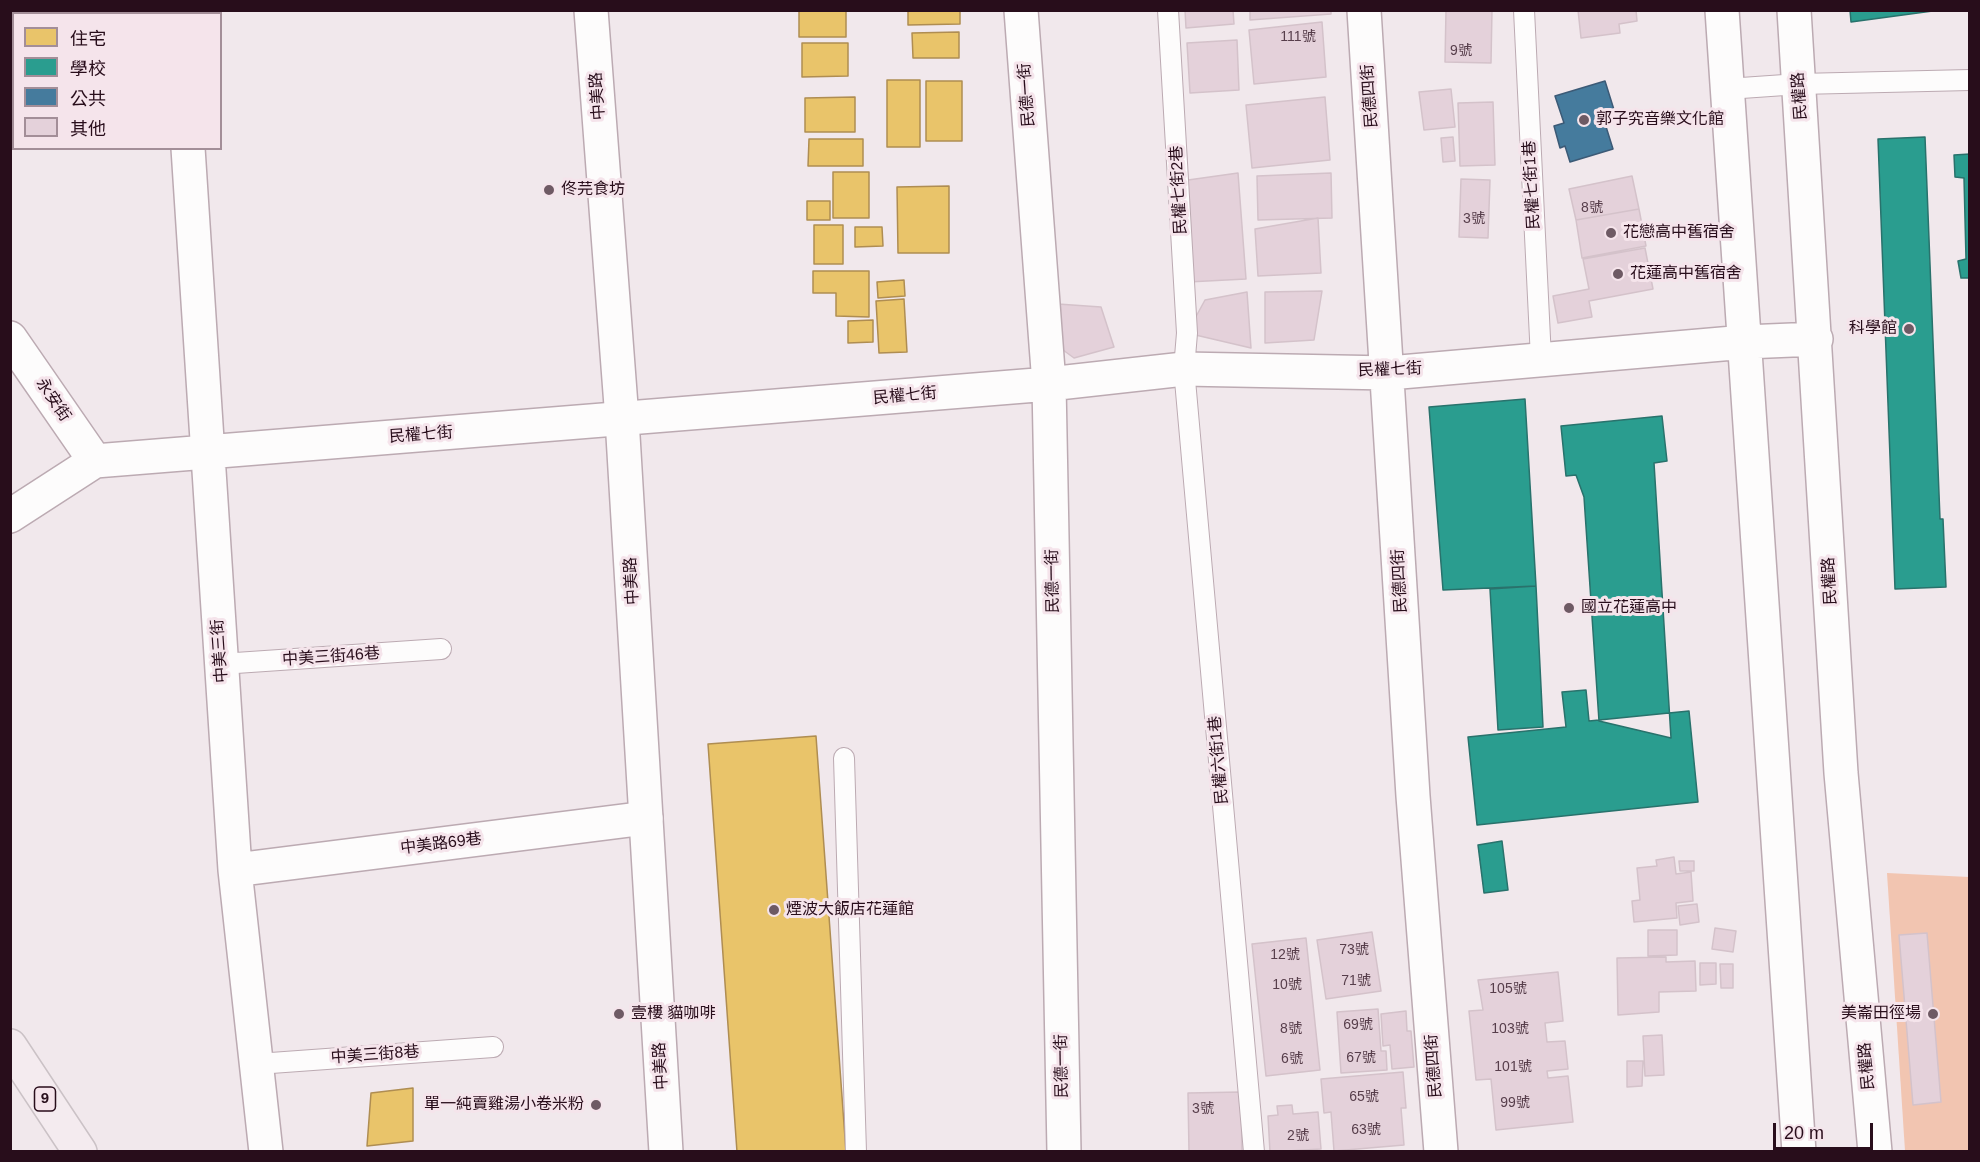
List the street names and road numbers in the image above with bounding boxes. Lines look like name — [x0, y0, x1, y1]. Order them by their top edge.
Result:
street label: 民德一街 — [1015, 62, 1039, 128]
street label: 民德四街 — [1358, 63, 1382, 129]
street label: 中美路 — [587, 71, 609, 121]
street label: 民權路 — [1789, 71, 1811, 121]
street label: 民權七街1巷 — [1520, 140, 1544, 230]
street label: 民權七街2巷 — [1167, 145, 1191, 235]
street label: 民權七街 — [1358, 359, 1422, 381]
street label: 永安街 — [32, 375, 74, 425]
street label: 民權七街 — [872, 384, 938, 408]
street label: 民權七街 — [388, 423, 454, 447]
street label: 民德一街 — [1043, 549, 1063, 613]
street label: 民德四街 — [1389, 549, 1411, 613]
street label: 中美路 — [621, 557, 643, 605]
street label: 民權路 — [1819, 557, 1841, 605]
street label: 中美三街 — [208, 618, 232, 684]
street label: 中美三街46巷 — [282, 644, 380, 670]
street label: 民權六街1巷 — [1206, 715, 1232, 805]
street label: 中美路69巷 — [399, 829, 483, 859]
street label: 民德四街 — [1422, 1033, 1446, 1099]
street label: 民德一街 — [1052, 1034, 1072, 1098]
street label: 民權路 — [1855, 1041, 1879, 1091]
street label: 中美三街8巷 — [330, 1042, 420, 1068]
street label: 中美路 — [650, 1042, 672, 1090]
road number: 9 — [34, 1087, 56, 1111]

